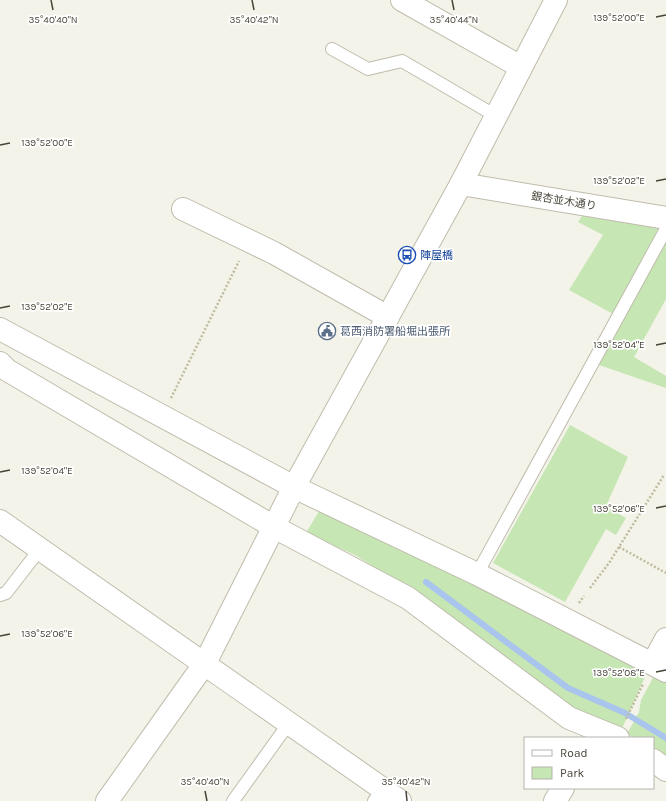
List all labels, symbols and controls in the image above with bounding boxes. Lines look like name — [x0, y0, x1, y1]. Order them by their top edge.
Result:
text: 139°52'00"E — [593, 12, 645, 24]
text: 35°40'40"N — [28, 14, 78, 26]
text: 35°40'42"N — [229, 14, 279, 26]
text: 35°40'44"N — [430, 14, 478, 26]
text: 139°52'00"E — [21, 137, 73, 149]
text: 139°52'02"E — [593, 175, 645, 187]
street label: 銀杏並木通り — [530, 189, 598, 213]
bus stop icon: 陣屋橋 — [397, 245, 417, 265]
place label: 陣屋橋 — [420, 249, 453, 262]
text: 139°52'02"E — [21, 301, 73, 313]
public building icon: 葛西消防署船堀出張所 — [317, 321, 337, 341]
place label: 葛西消防署船堀出張所 — [340, 325, 451, 338]
text: 139°52'04"E — [593, 339, 645, 351]
text: 139°52'04"E — [21, 465, 73, 477]
text: 139°52'06"E — [593, 503, 645, 515]
text: 139°52'06"E — [21, 628, 73, 640]
text: 139°52'08"E — [593, 667, 645, 679]
legend — [524, 737, 654, 789]
text: Road — [560, 746, 588, 760]
text: Park — [560, 766, 585, 780]
text: 35°40'40"N — [180, 776, 230, 788]
text: 35°40'42"N — [381, 776, 431, 788]

